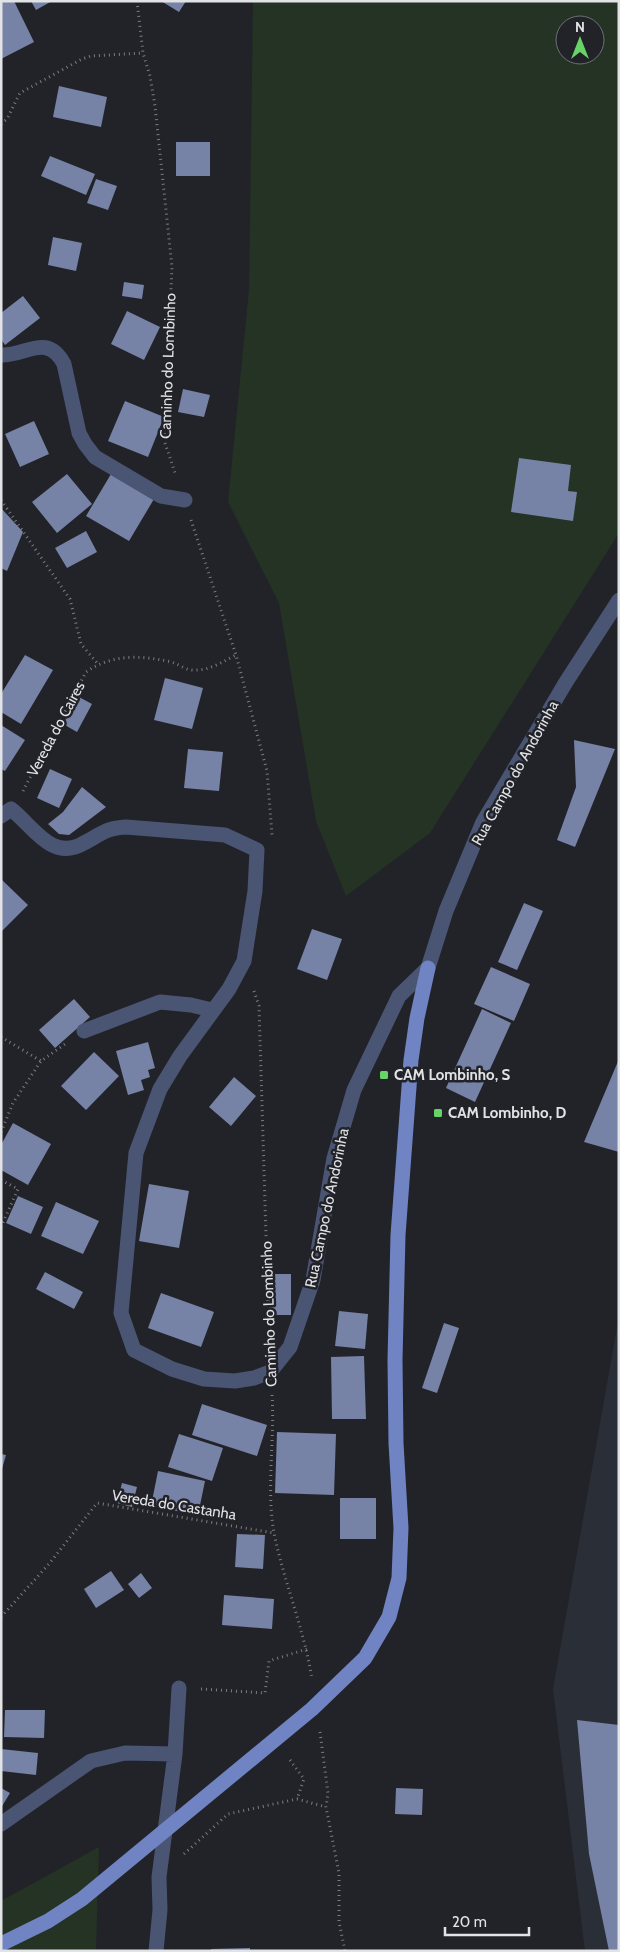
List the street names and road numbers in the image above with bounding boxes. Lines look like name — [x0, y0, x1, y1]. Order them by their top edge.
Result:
street label: Caminho do Lombinho — [156, 293, 180, 439]
street label: Vereda do Caires — [23, 678, 89, 780]
street label: Rua Campo do Andorinha — [468, 697, 563, 849]
street label: Rua Campo do Andorinha — [301, 1126, 353, 1289]
street label: Caminho do Lombinho — [257, 1241, 281, 1387]
street label: Vereda do Castanha — [111, 1486, 238, 1524]

